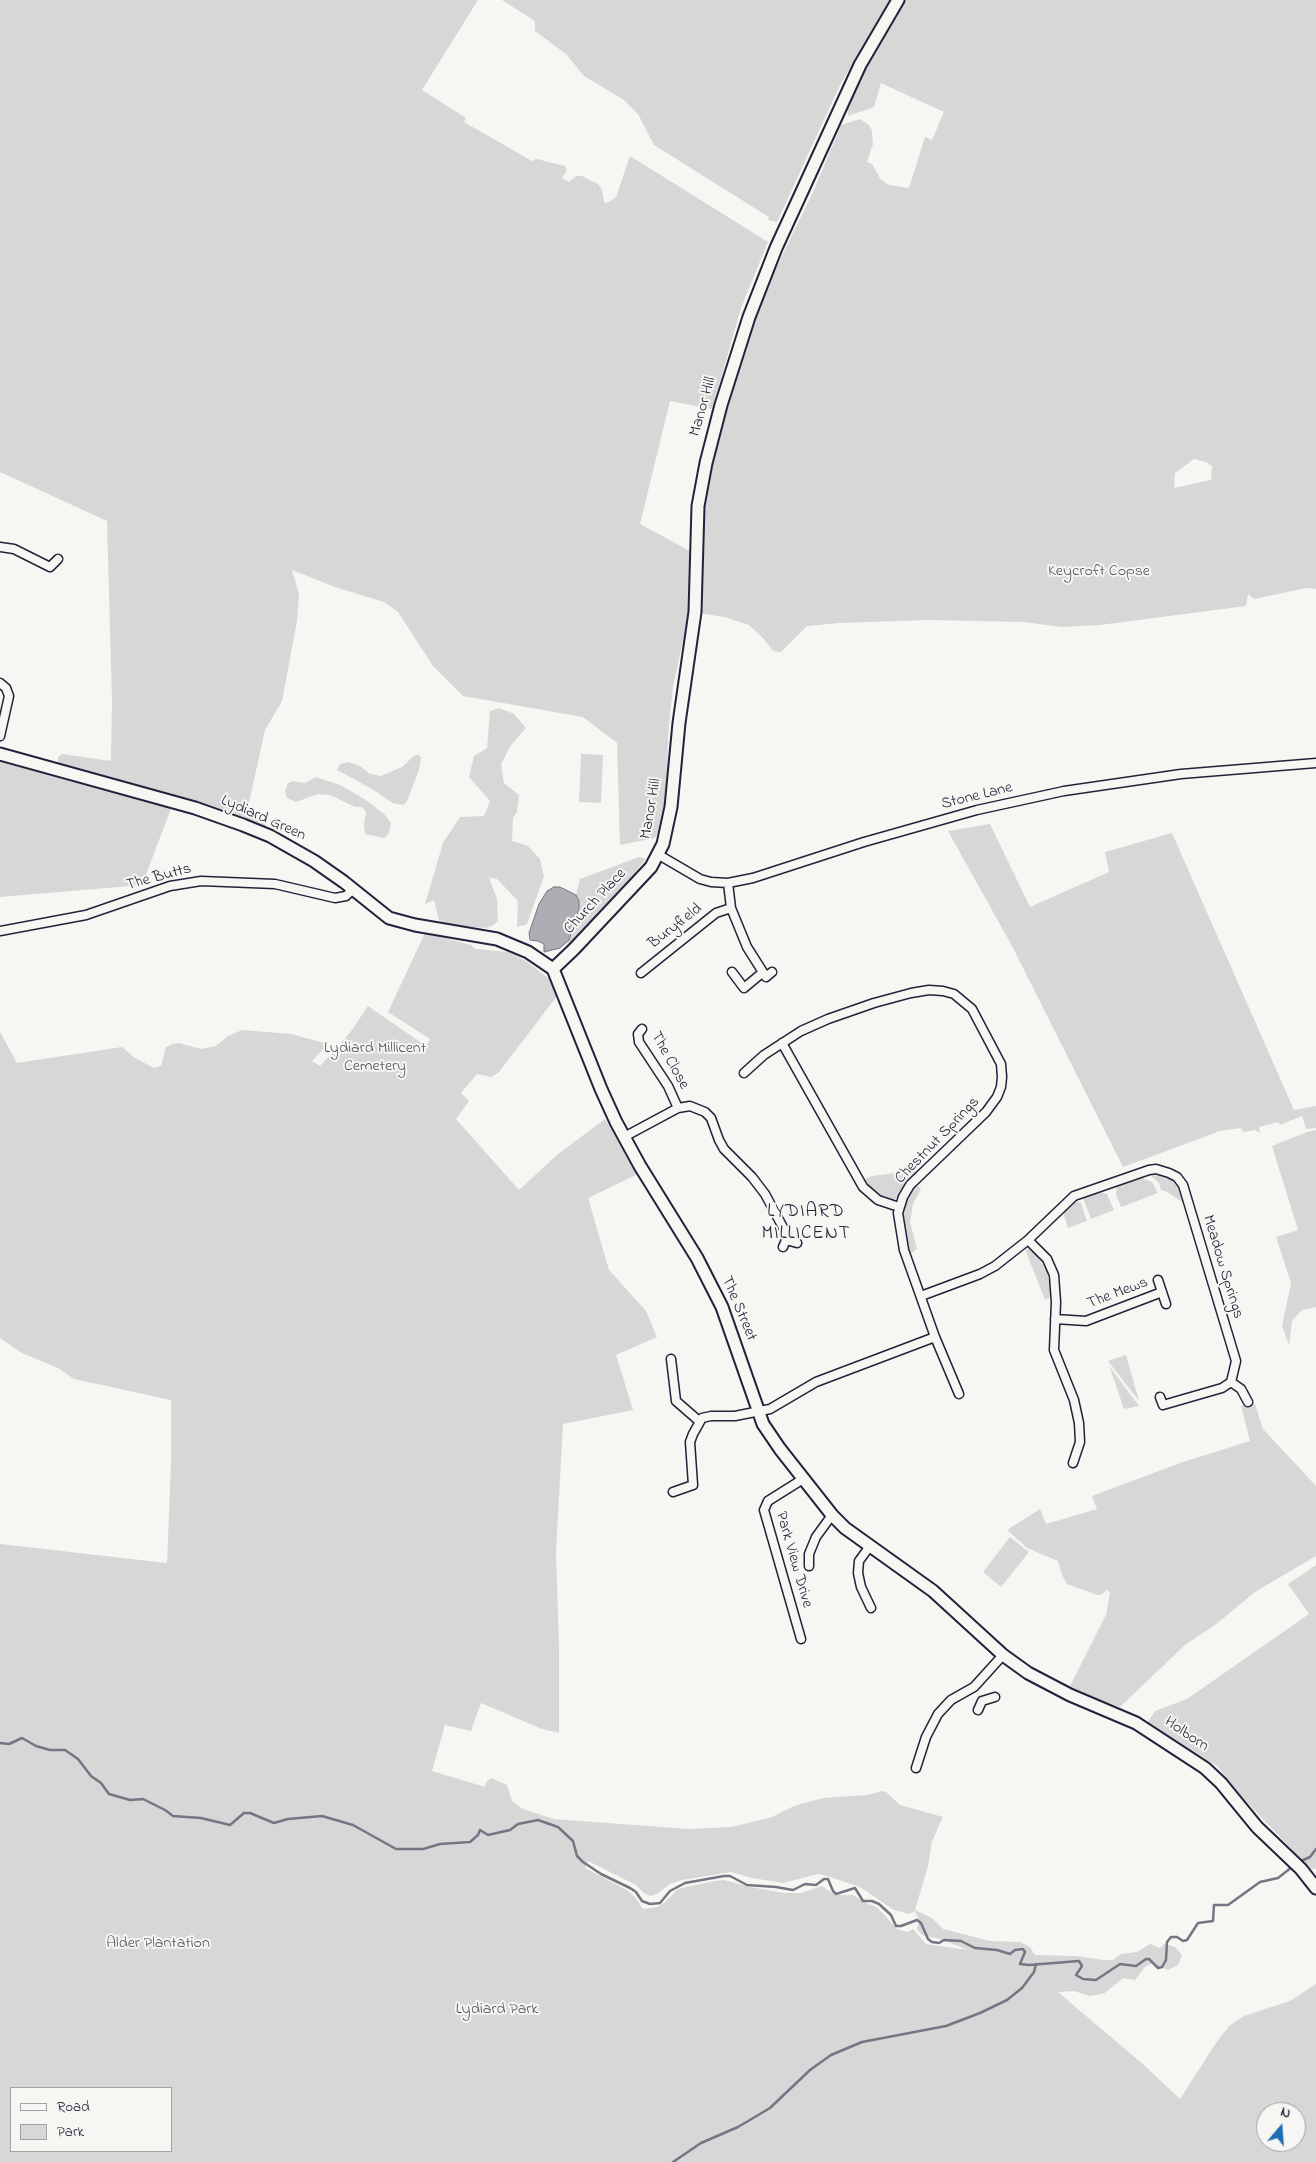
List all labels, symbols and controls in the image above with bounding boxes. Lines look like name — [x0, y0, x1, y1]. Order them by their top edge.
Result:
street label: Manor Hill — [686, 375, 722, 439]
park label: Keycroft Copse — [1048, 562, 1150, 582]
street label: Manor Hill — [637, 777, 667, 841]
street label: Stone Lane — [939, 779, 1015, 815]
street label: Lydiard Green — [218, 792, 308, 846]
street label: The Butts — [124, 860, 194, 896]
street label: Church Place — [561, 865, 631, 939]
street label: Buryfield — [645, 900, 707, 954]
street label: The Close — [645, 1029, 693, 1093]
park label: Lydiard Millicent Cemetery — [324, 1039, 426, 1077]
street label: Chestnut Springs — [892, 1094, 984, 1188]
district label: LYDIARD MILLICENT — [760, 1202, 852, 1246]
street label: Meadow Springs — [1197, 1213, 1247, 1321]
street label: The Street — [716, 1274, 760, 1344]
street label: The Mews — [1085, 1274, 1151, 1314]
street label: Park View Drive — [770, 1510, 816, 1610]
street label: Holborn — [1160, 1713, 1212, 1757]
park label: Alder Plantation — [106, 1934, 210, 1954]
park label: Lydiard Park — [456, 2000, 538, 2020]
legend — [10, 2087, 172, 2152]
text: Road — [57, 2096, 90, 2118]
north arrow — [1256, 2102, 1306, 2152]
text: N — [1278, 2102, 1293, 2125]
text: Park — [57, 2121, 84, 2143]

